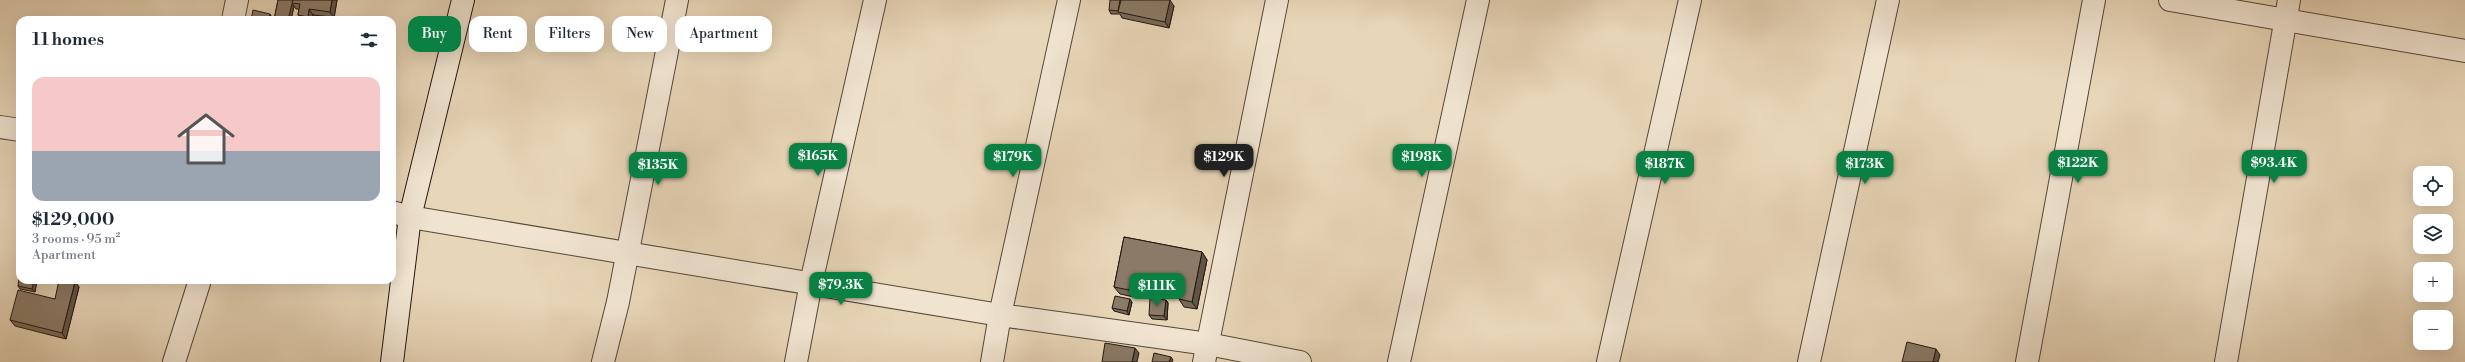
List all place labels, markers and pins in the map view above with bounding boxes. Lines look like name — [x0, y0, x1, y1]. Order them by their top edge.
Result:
pin: $165K — [790, 143, 846, 177]
pin: $179K — [985, 144, 1041, 178]
pin: $129K — [1196, 144, 1252, 178]
pin: $198K — [1394, 144, 1450, 178]
pin: $122K — [2050, 150, 2106, 184]
pin: $93.4K — [2241, 150, 2307, 184]
pin: $187K — [1637, 151, 1693, 185]
pin: $173K — [1837, 151, 1893, 185]
pin: $135K — [630, 152, 686, 186]
pin: $79.3K — [808, 272, 874, 306]
pin: $111K — [1129, 273, 1185, 307]

